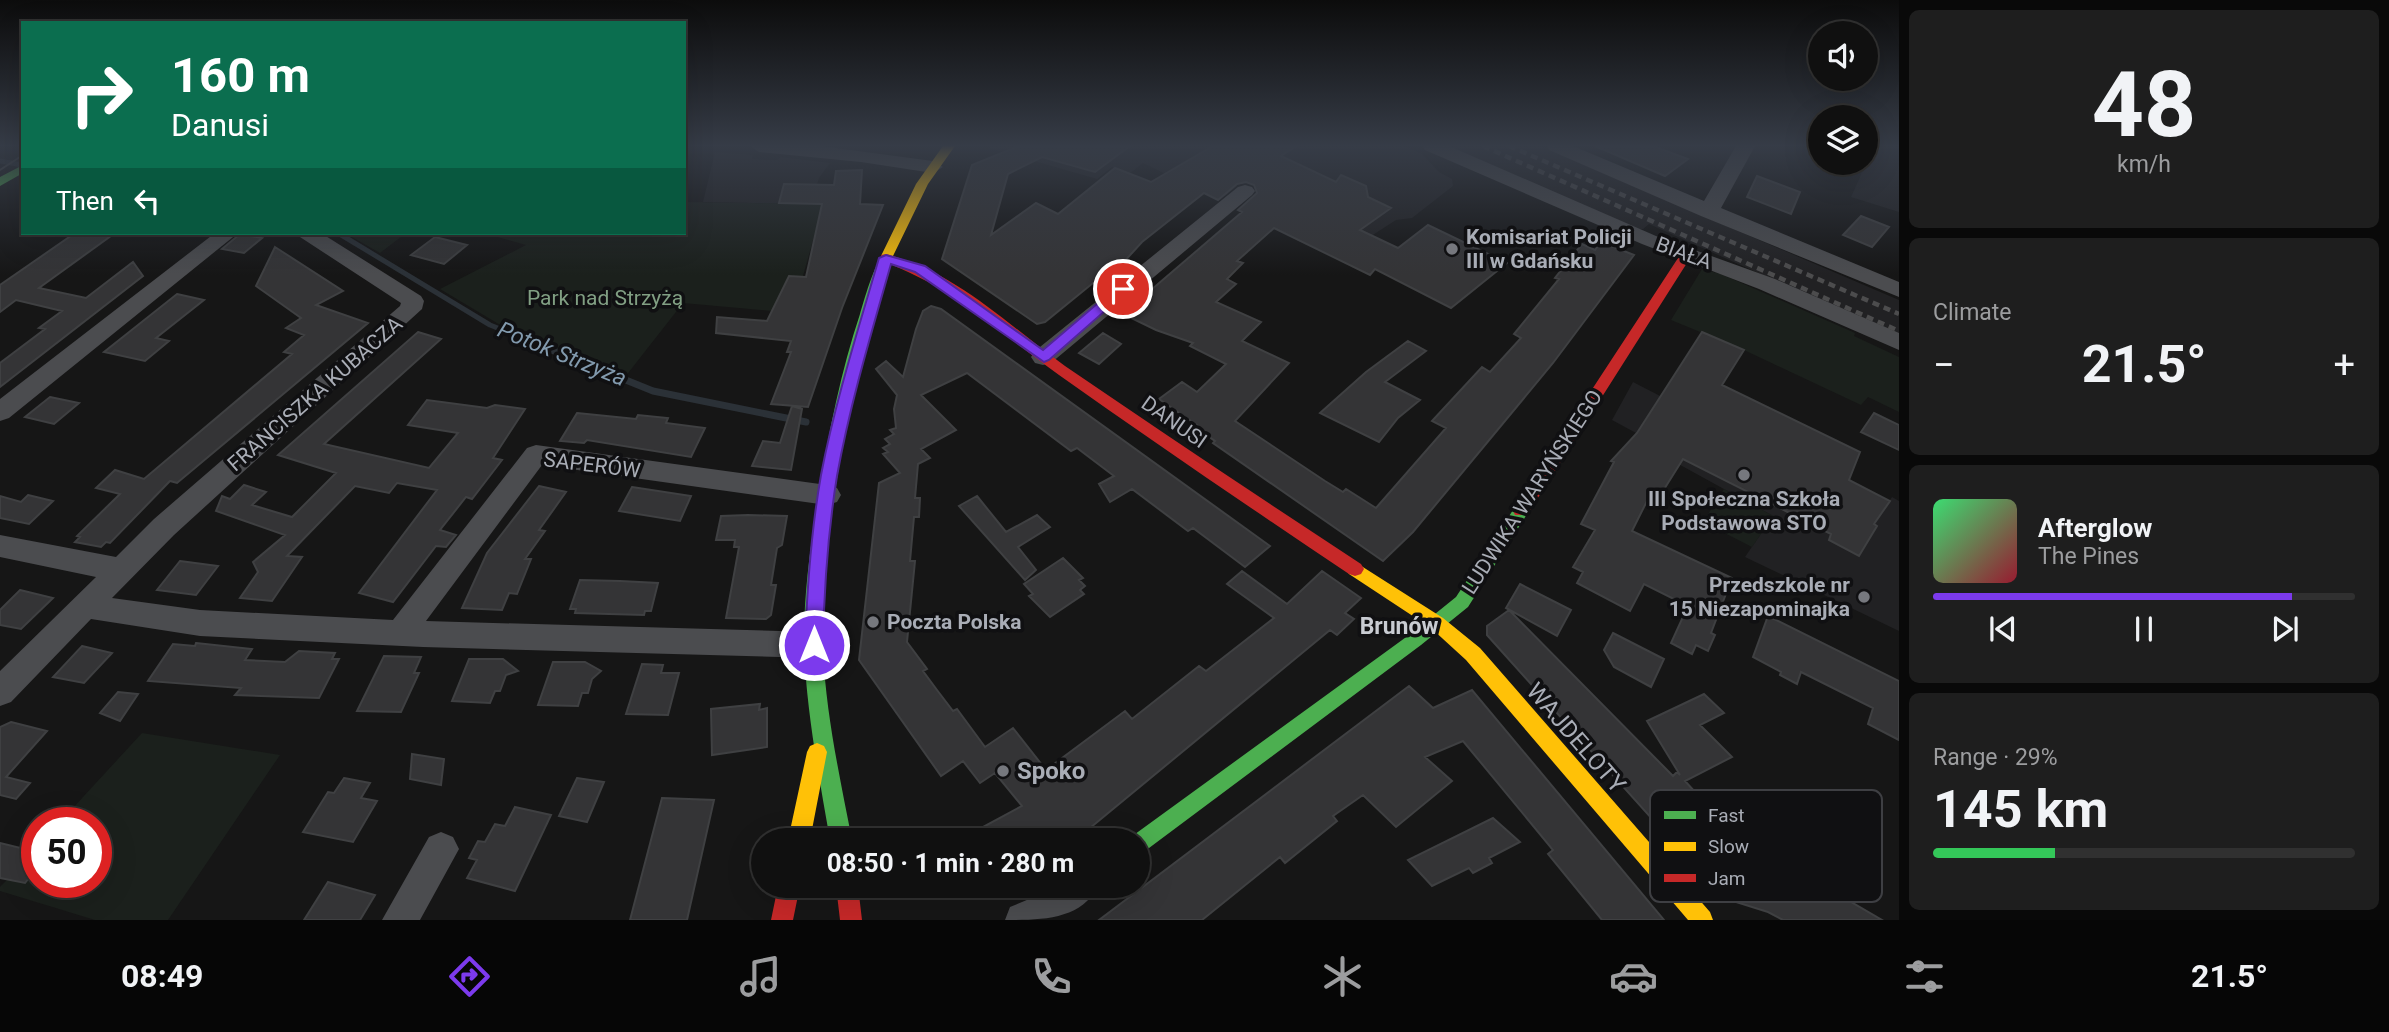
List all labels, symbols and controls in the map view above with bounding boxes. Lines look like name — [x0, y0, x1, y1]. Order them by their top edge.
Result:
map controls — [1808, 21, 1878, 175]
button: sound — [1808, 21, 1878, 91]
text: 160 m — [171, 47, 310, 104]
icon: right — [56, 49, 147, 140]
text: 48 — [2092, 52, 2196, 158]
button: layers — [1808, 105, 1878, 175]
text: Danusi — [171, 106, 269, 144]
text: km/h — [2117, 151, 2171, 178]
icon: left — [128, 182, 166, 220]
text: Then — [56, 186, 114, 216]
place label: Komisariat Policji III w Gdańsku — [1466, 225, 1632, 273]
street label: BIAŁA — [1653, 232, 1715, 274]
marker: Komisariat Policji III w Gdańsku — [1444, 241, 1460, 257]
pin — [1093, 259, 1153, 319]
icon: arrive — [1104, 270, 1142, 308]
park label: Park nad Strzyżą — [527, 286, 683, 310]
text: Climate — [1933, 299, 2012, 326]
street label: FRANCISZKA KUBACZA — [223, 312, 407, 476]
water label: Potok Strzyża — [494, 316, 630, 392]
text: 21.5° — [2082, 334, 2207, 395]
text: − — [1933, 343, 1955, 387]
text: + — [2333, 343, 2355, 387]
street label: LUDWIKA WARYŃSKIEGO — [1457, 385, 1607, 599]
street label: DANUSI — [1137, 391, 1211, 453]
street label: SAPERÓW — [542, 447, 642, 483]
marker: III Społeczna Szkoła Podstawowa STO — [1736, 467, 1752, 483]
place label: III Społeczna Szkoła Podstawowa STO — [1648, 487, 1840, 535]
text: Afterglow — [2038, 513, 2152, 543]
text: The Pines — [2038, 543, 2139, 570]
place label: Przedszkole nr 15 Niezapominajka — [1669, 573, 1850, 621]
marker: Przedszkole nr 15 Niezapominajka — [1856, 589, 1872, 605]
position arrow — [777, 608, 851, 682]
place label: Poczta Polska — [887, 610, 1022, 634]
icon: previous — [1984, 610, 2022, 648]
icon: pause — [2125, 610, 2163, 648]
icon: next — [2266, 610, 2304, 648]
district label: Brunów — [1360, 613, 1438, 640]
marker: Poczta Polska — [865, 614, 881, 630]
street label: WAJDELOTY — [1521, 677, 1632, 799]
text: Range · 29% — [1933, 744, 2058, 771]
place label: Spoko — [1017, 757, 1085, 785]
marker: Spoko — [995, 763, 1011, 779]
text: 145 km — [1933, 779, 2108, 840]
legend — [1650, 790, 1882, 902]
text: Fast — [1708, 804, 1745, 827]
speed limit sign: 50 — [21, 807, 112, 898]
text: Slow — [1708, 835, 1749, 858]
text: 08:50 · 1 min · 280 m — [827, 848, 1074, 878]
text: Jam — [1708, 867, 1745, 890]
icon: directions — [445, 952, 494, 1001]
icon: music — [736, 952, 785, 1001]
icon: phone — [1027, 952, 1076, 1001]
icon: climate — [1318, 952, 1367, 1001]
icon: car — [1609, 952, 1658, 1001]
icon: filters — [1900, 952, 1949, 1001]
text: 08:49 — [121, 957, 203, 995]
text: 21.5° — [2191, 957, 2268, 995]

